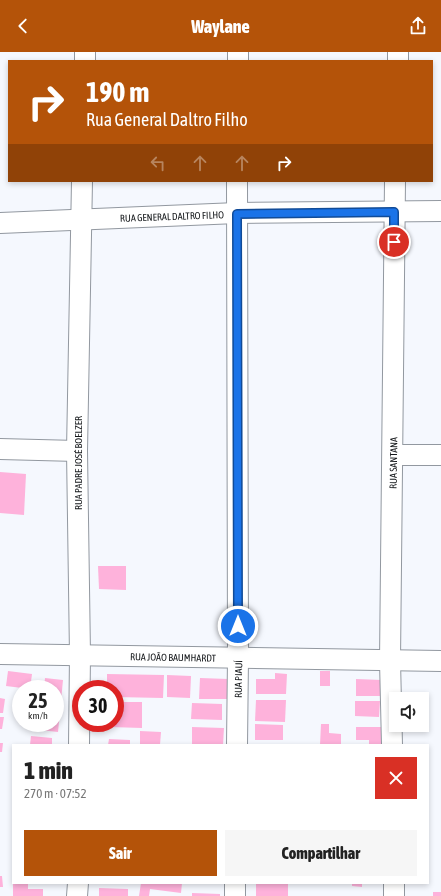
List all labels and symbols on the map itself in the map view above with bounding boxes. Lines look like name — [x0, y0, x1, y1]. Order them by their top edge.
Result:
street label: RUA GENERAL DALTRO FILHO — [120, 209, 224, 224]
pin — [377, 225, 411, 259]
street label: RUA PADRE JOSÉ BOELZER — [73, 416, 84, 510]
street label: RUA SANTANA — [388, 437, 399, 489]
position arrow — [217, 605, 259, 647]
street label: RUA JOÃO BAUMHARDT — [130, 651, 217, 664]
street label: RUA PIAUÍ — [233, 659, 244, 698]
speed limit sign: 30 — [72, 680, 124, 732]

